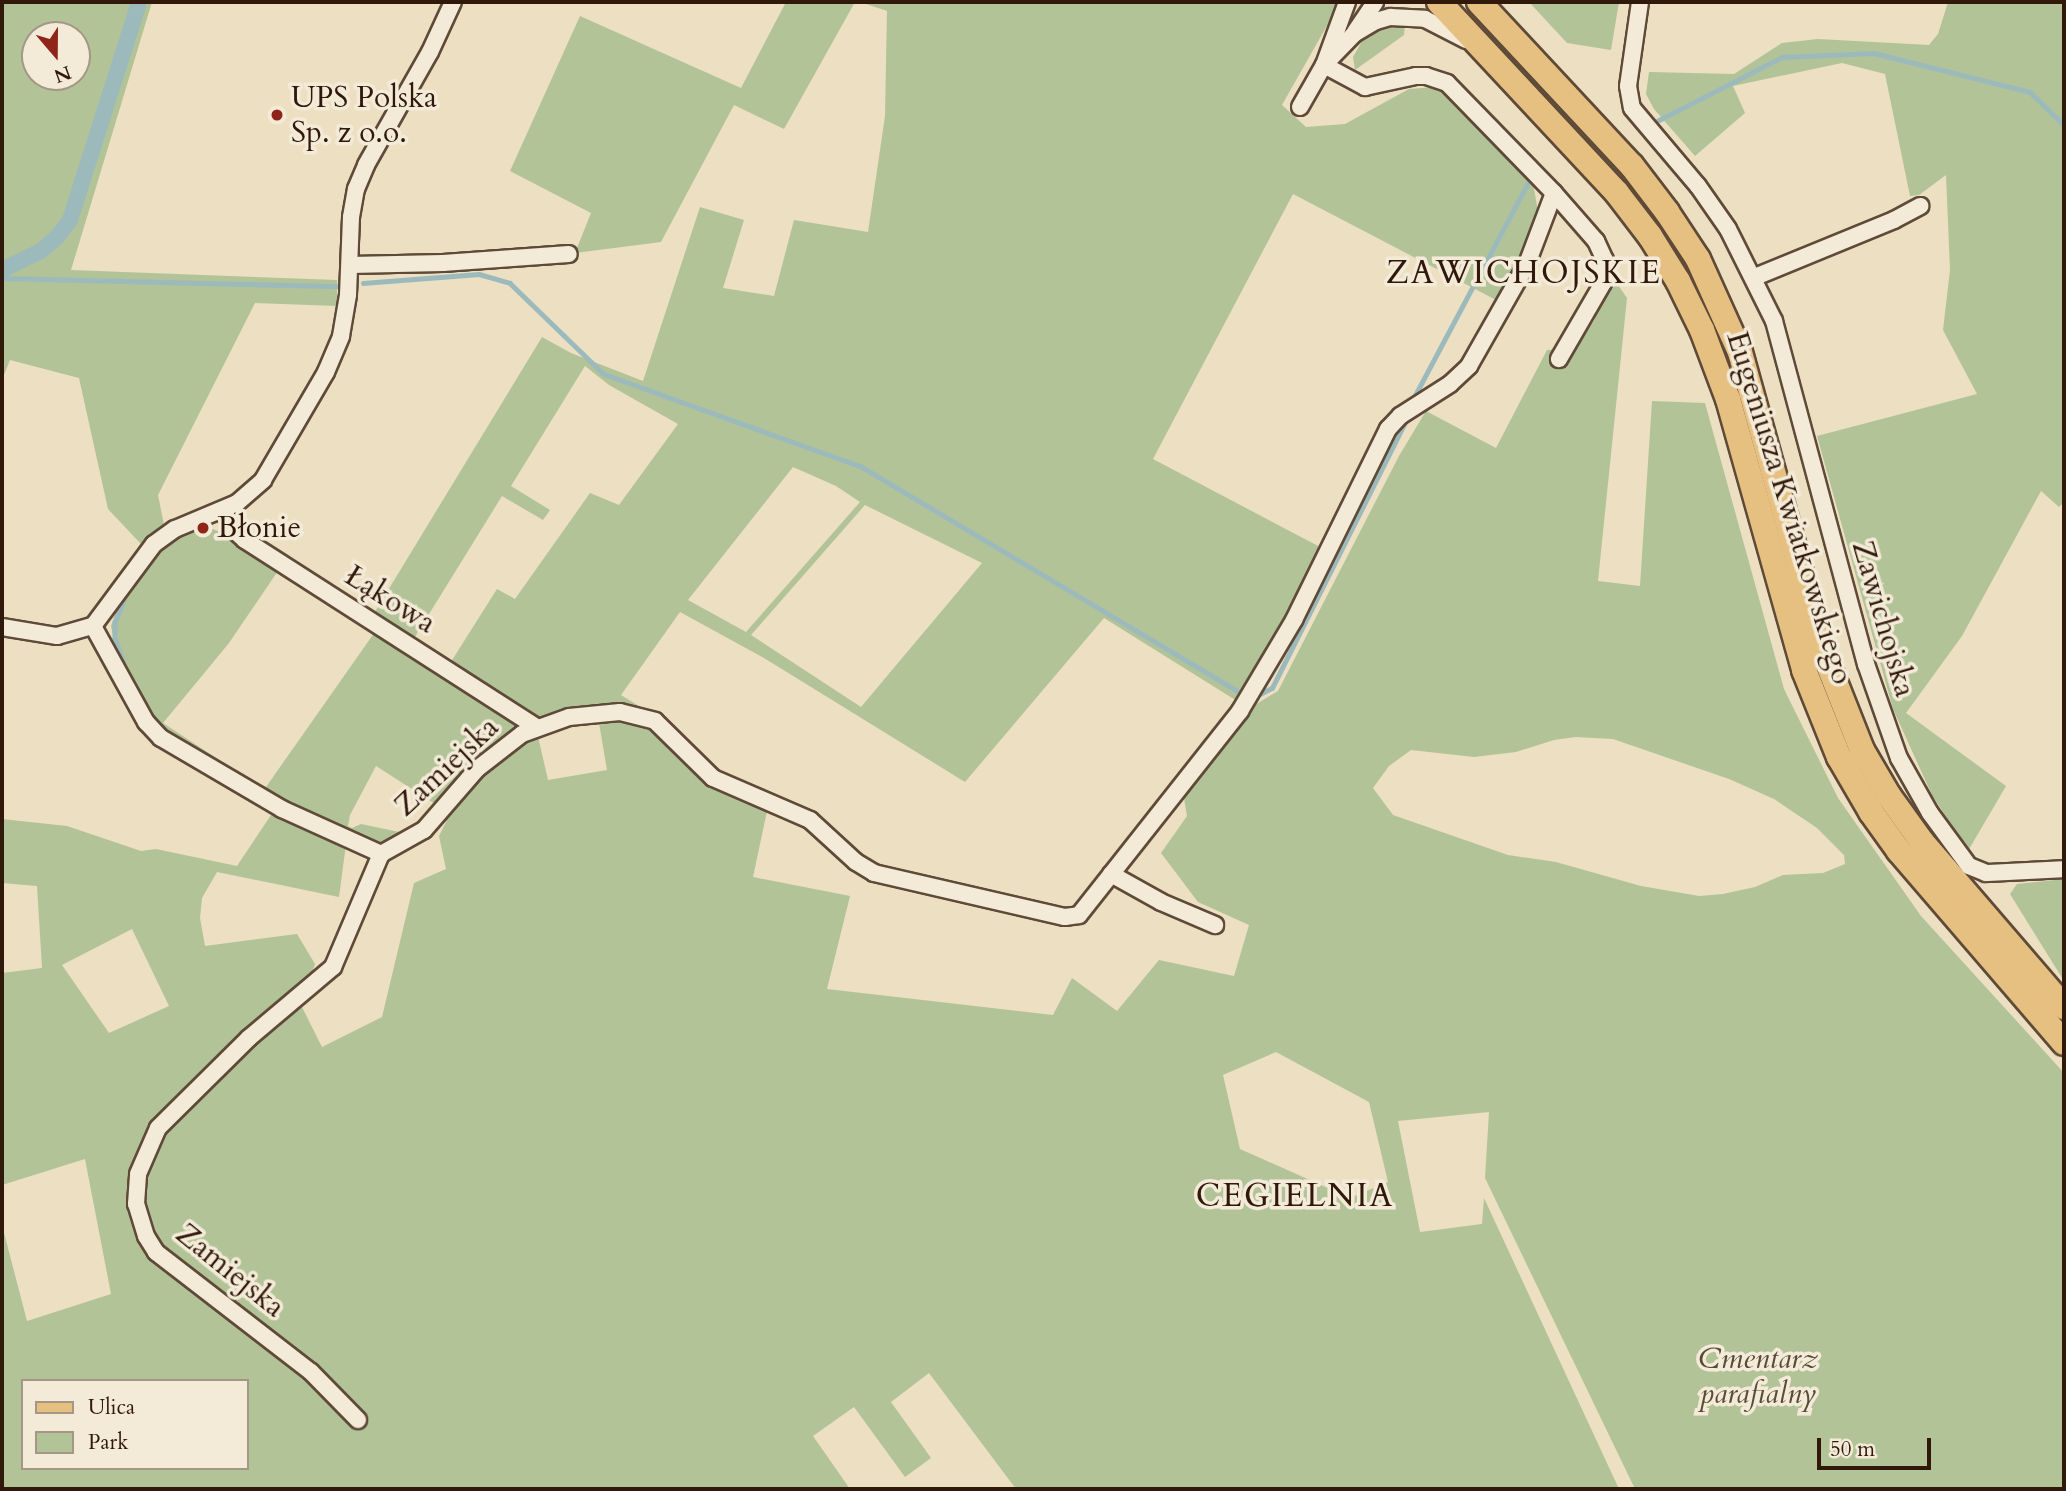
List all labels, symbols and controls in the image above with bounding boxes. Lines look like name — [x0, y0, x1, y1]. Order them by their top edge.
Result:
north arrow — [21, 21, 91, 91]
text: N — [50, 59, 75, 89]
place label: UPS Polska Sp. z o.o. — [291, 80, 437, 150]
marker: UPS Polska Sp. z o.o. — [269, 107, 285, 123]
district label: ZAWICHOJSKIE — [1387, 254, 1661, 292]
street label: Eugeniusza Kwiatkowskiego — [1718, 327, 1860, 689]
place label: Błonie — [217, 510, 301, 546]
marker: Błonie — [195, 520, 211, 536]
street label: Zawichojska — [1844, 537, 1922, 701]
street label: Łąkowa — [338, 558, 442, 642]
street label: Zamiejska — [387, 710, 507, 824]
district label: CEGIELNIA — [1197, 1177, 1393, 1215]
street label: Zamiejska — [168, 1216, 292, 1326]
park label: Cmentarz parafialny — [1698, 1341, 1818, 1412]
legend — [21, 1379, 248, 1470]
text: Ulica — [88, 1393, 135, 1422]
scale bar — [1821, 1424, 1935, 1468]
text: Park — [88, 1428, 128, 1457]
text: 50 m — [1830, 1435, 1875, 1464]

